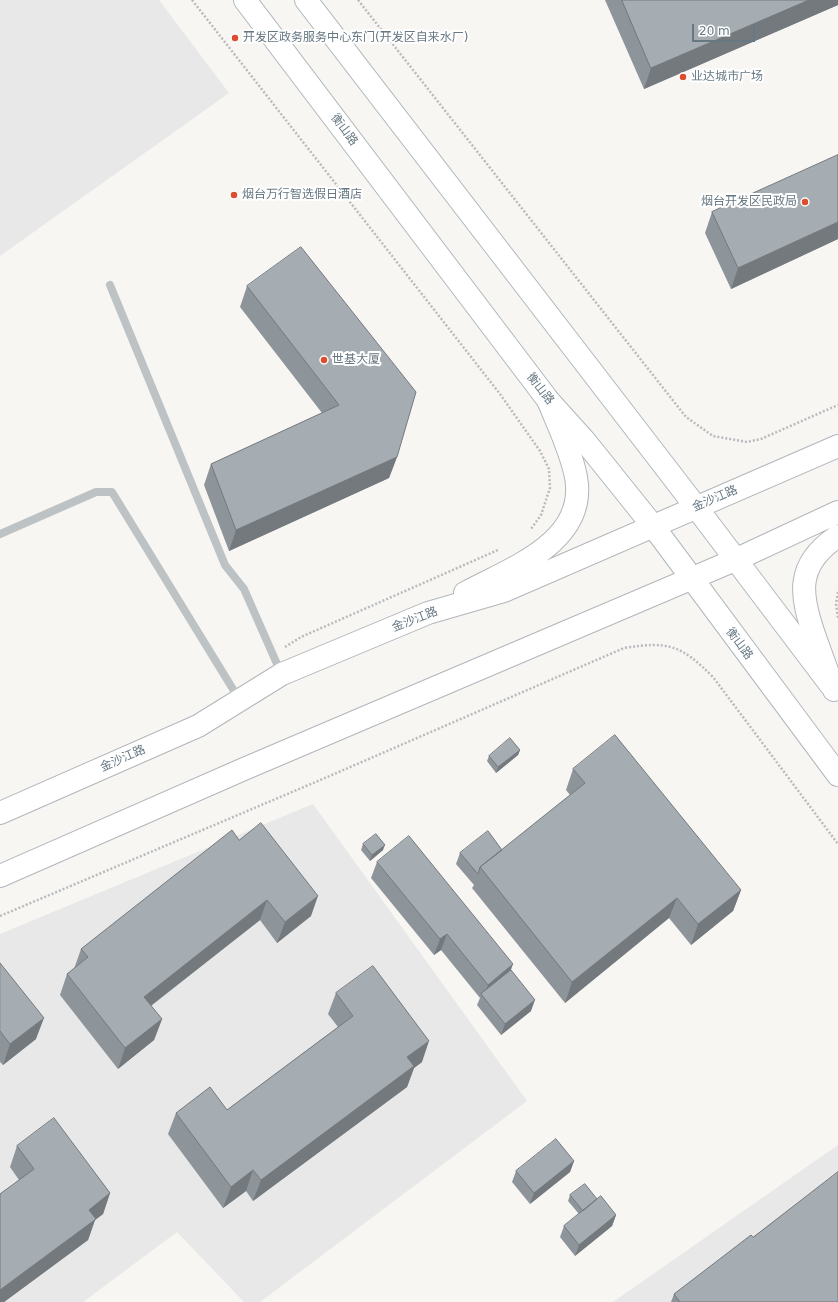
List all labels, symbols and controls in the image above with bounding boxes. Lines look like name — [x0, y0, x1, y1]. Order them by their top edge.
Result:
scale bar — [694, 16, 757, 42]
text: 20 m — [699, 24, 730, 38]
place label: 开发区政务服务中心东门(开发区自来水厂) — [243, 31, 468, 45]
marker: 开发区政务服务中心东门(开发区自来水厂) — [230, 33, 240, 43]
place label: 业达城市广场 — [691, 70, 763, 84]
marker: 业达城市广场 — [678, 72, 688, 82]
street label: 衡山路 — [327, 111, 361, 149]
place label: 烟台万行智选假日酒店 — [242, 188, 362, 202]
marker: 烟台万行智选假日酒店 — [229, 190, 239, 200]
place label: 烟台开发区民政局 — [701, 195, 797, 209]
marker: 烟台开发区民政局 — [800, 197, 810, 207]
place label: 世基大厦 — [332, 353, 380, 367]
marker: 世基大厦 — [319, 355, 329, 365]
street label: 衡山路 — [523, 370, 557, 408]
street label: 金沙江路 — [690, 483, 740, 515]
street label: 金沙江路 — [390, 605, 440, 635]
street label: 衡山路 — [722, 625, 756, 663]
street label: 金沙江路 — [98, 743, 148, 775]

